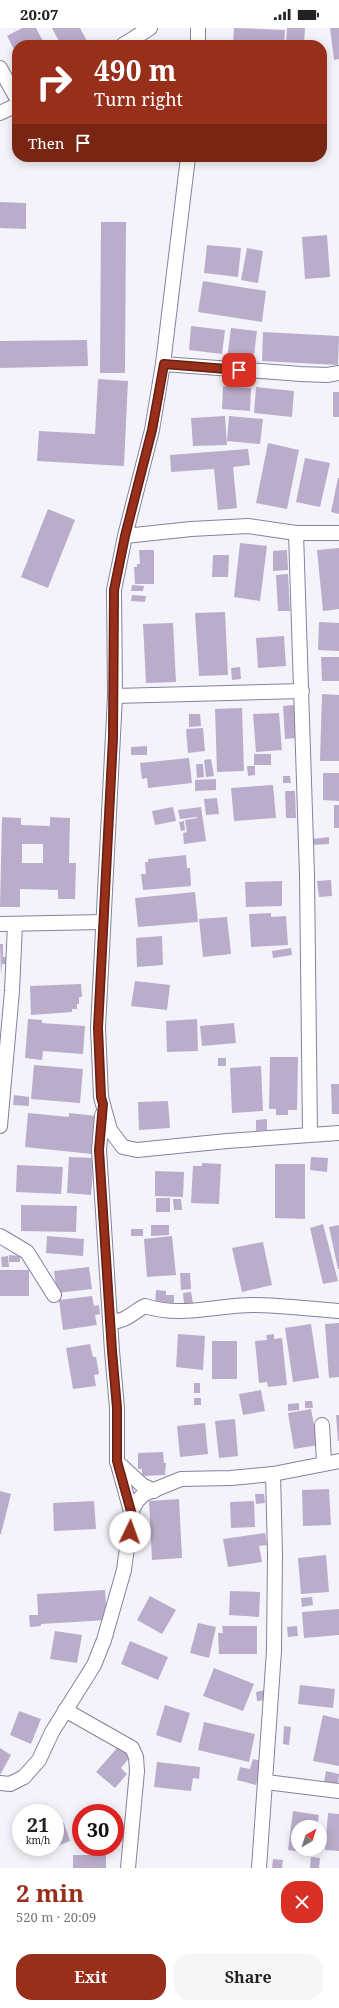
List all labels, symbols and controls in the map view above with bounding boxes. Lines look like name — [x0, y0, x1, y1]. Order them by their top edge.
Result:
text: 20:07 — [20, 4, 58, 24]
text: 490 m — [94, 51, 176, 89]
icon: right — [28, 56, 80, 108]
text: Turn right — [94, 87, 183, 111]
icon: arrive — [72, 132, 94, 154]
text: Then — [28, 133, 64, 153]
pin — [222, 353, 256, 387]
icon: arrive — [228, 359, 250, 381]
position arrow — [109, 1511, 151, 1553]
speed limit sign: 30 — [72, 1804, 124, 1856]
text: 21 — [27, 1811, 49, 1838]
north arrow — [291, 1820, 327, 1856]
map controls — [291, 1820, 327, 1856]
text: km/h — [26, 1833, 50, 1847]
text: 2 min — [16, 1876, 84, 1909]
button: close — [281, 1881, 323, 1923]
text: 520 m · 20:09 — [16, 1908, 96, 1926]
button: Exit — [16, 1954, 166, 2000]
button: Share — [174, 1954, 323, 2000]

